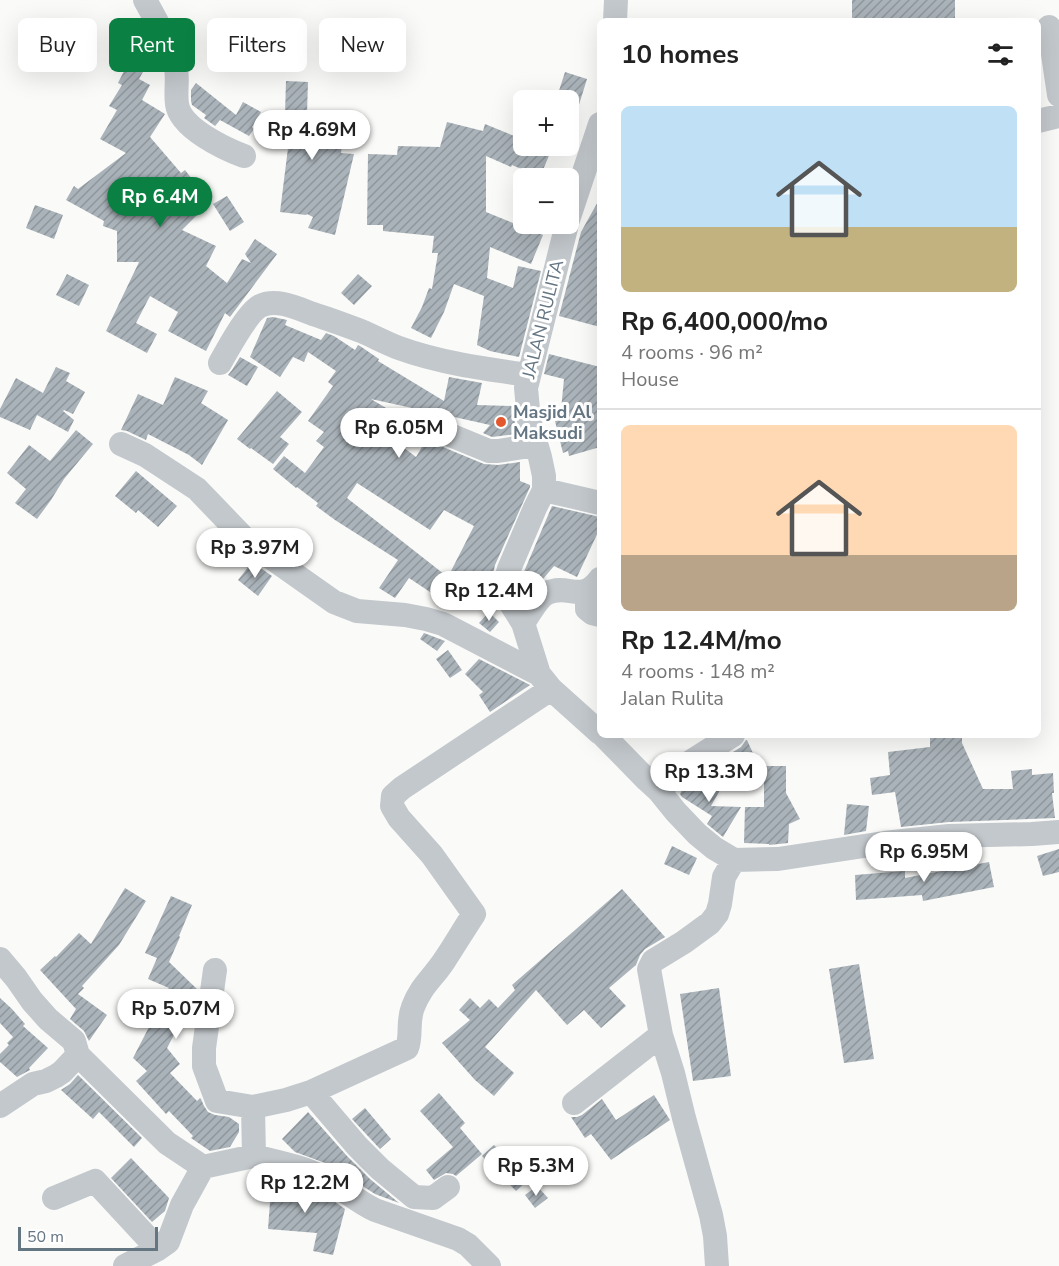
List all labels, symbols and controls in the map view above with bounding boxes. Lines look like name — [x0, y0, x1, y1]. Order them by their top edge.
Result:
chip: Buy — [18, 18, 97, 72]
chip: Rent — [109, 18, 195, 72]
chip: Filters — [207, 18, 307, 72]
chip: New — [319, 18, 406, 72]
text: 10 homes — [621, 37, 739, 72]
icon: filters — [984, 38, 1017, 71]
map controls — [513, 90, 579, 234]
button: + — [513, 90, 579, 156]
pin: Rp 4.69M — [250, 110, 374, 161]
text: Rp 4.69M — [267, 116, 357, 143]
icon: home — [765, 145, 873, 253]
button: − — [513, 168, 579, 234]
pin: Rp 6.4M — [105, 177, 215, 228]
text: Rp 6.4M — [121, 183, 199, 210]
street label: JALAN RULITA — [516, 257, 569, 382]
text: Rp 6,400,000/mo — [621, 304, 828, 339]
text: 4 rooms · 96 m² — [621, 339, 763, 366]
text: House — [621, 366, 679, 393]
place label: Masjid Al Maksudi — [513, 400, 592, 445]
pin: Rp 6.05M — [337, 408, 461, 459]
text: Rp 6.05M — [354, 414, 444, 441]
marker: Masjid Al Maksudi — [494, 415, 508, 429]
icon: home — [765, 464, 873, 572]
pin: Rp 3.97M — [193, 528, 317, 579]
text: Rp 3.97M — [210, 534, 300, 561]
pin: Rp 12.4M — [427, 571, 551, 622]
text: Rp 12.4M — [444, 577, 534, 604]
text: Rp 12.4M/mo — [621, 623, 782, 658]
text: 4 rooms · 148 m² — [621, 658, 775, 685]
text: Jalan Rulita — [621, 685, 724, 712]
pin: Rp 13.3M — [647, 752, 771, 803]
text: Rp 13.3M — [664, 758, 754, 785]
pin: Rp 6.95M — [862, 832, 986, 883]
text: Rp 6.95M — [879, 838, 969, 865]
pin: Rp 5.07M — [114, 989, 238, 1040]
text: Rp 5.07M — [131, 995, 221, 1022]
pin: Rp 5.3M — [481, 1146, 591, 1197]
text: Rp 5.3M — [497, 1152, 575, 1179]
pin: Rp 12.2M — [243, 1163, 367, 1214]
text: Rp 12.2M — [260, 1169, 350, 1196]
scale bar — [18, 1224, 158, 1252]
text: 50 m — [27, 1226, 64, 1248]

